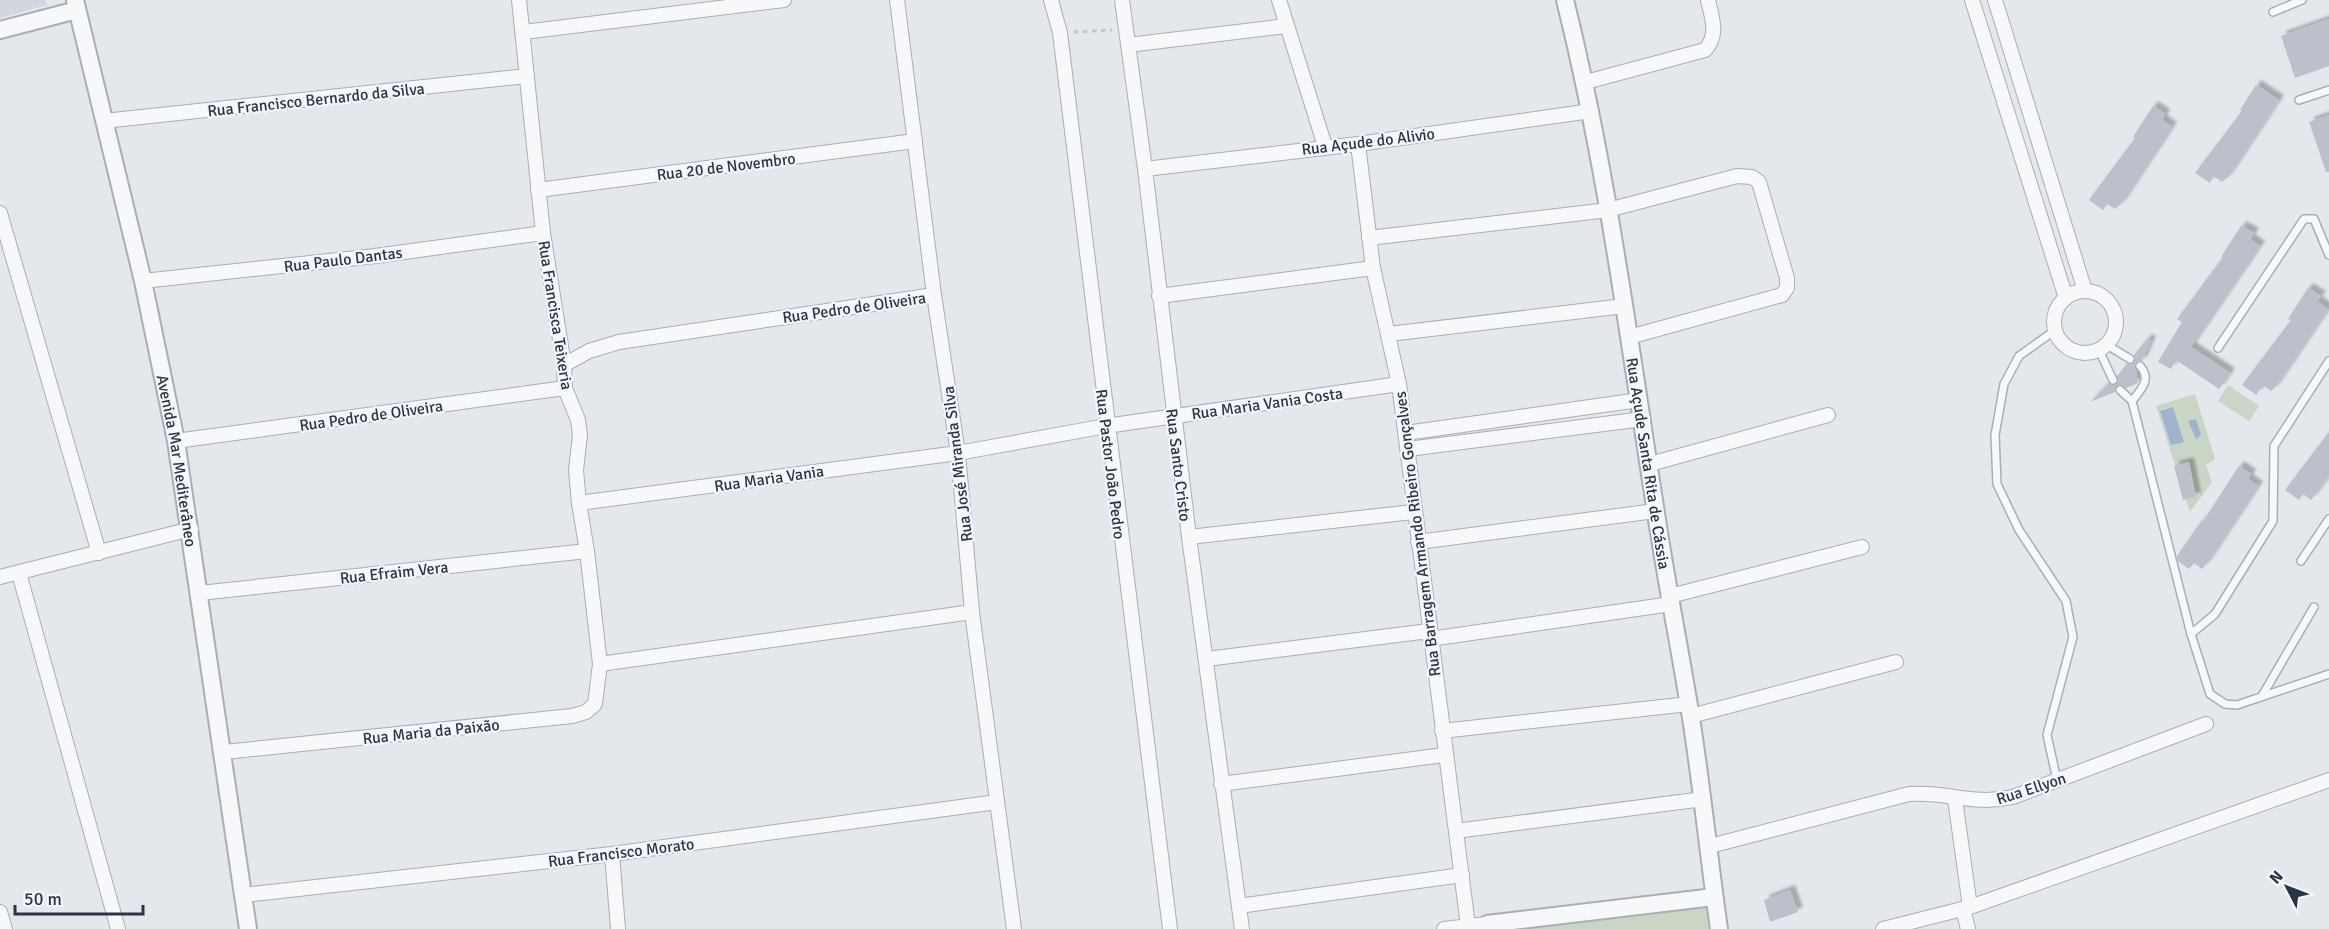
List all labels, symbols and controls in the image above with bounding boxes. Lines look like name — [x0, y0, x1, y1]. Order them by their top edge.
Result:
street label: Rua Francisco Bernardo da Silva — [207, 79, 426, 121]
street label: Rua Açude do Alivio — [1300, 124, 1436, 160]
street label: Rua 20 de Novembro — [656, 149, 797, 185]
street label: Rua Francisca Teixeria — [533, 239, 577, 391]
street label: Rua Paulo Dantas — [283, 243, 404, 277]
street label: Rua Pedro de Oliveira — [781, 288, 927, 328]
street label: Rua Açude Santa Rita de Cássia — [1621, 356, 1674, 571]
street label: Avenida Mar Mediterâneo — [152, 373, 200, 548]
street label: Rua Maria Vania Costa — [1190, 383, 1344, 425]
street label: Rua José Miranda Silva — [939, 385, 977, 543]
street label: Rua Pastor João Pedro — [1091, 388, 1129, 540]
street label: Rua Barragem Armando Ribeiro Gonçalves — [1391, 390, 1445, 678]
street label: Rua Pedro de Oliveira — [298, 396, 444, 436]
street label: Rua Santo Cristo — [1161, 408, 1195, 523]
street label: Rua Maria Vania — [713, 461, 825, 497]
street label: Rua Efraim Vera — [339, 557, 449, 589]
street label: Rua Maria da Paixão — [362, 715, 501, 749]
street label: Rua Ellyon — [1994, 768, 2069, 810]
street label: Rua Francisco Morato — [547, 834, 695, 872]
north arrow — [2257, 857, 2317, 917]
text: N — [2265, 867, 2288, 888]
scale bar — [15, 878, 142, 916]
text: 50 m — [24, 888, 62, 910]

